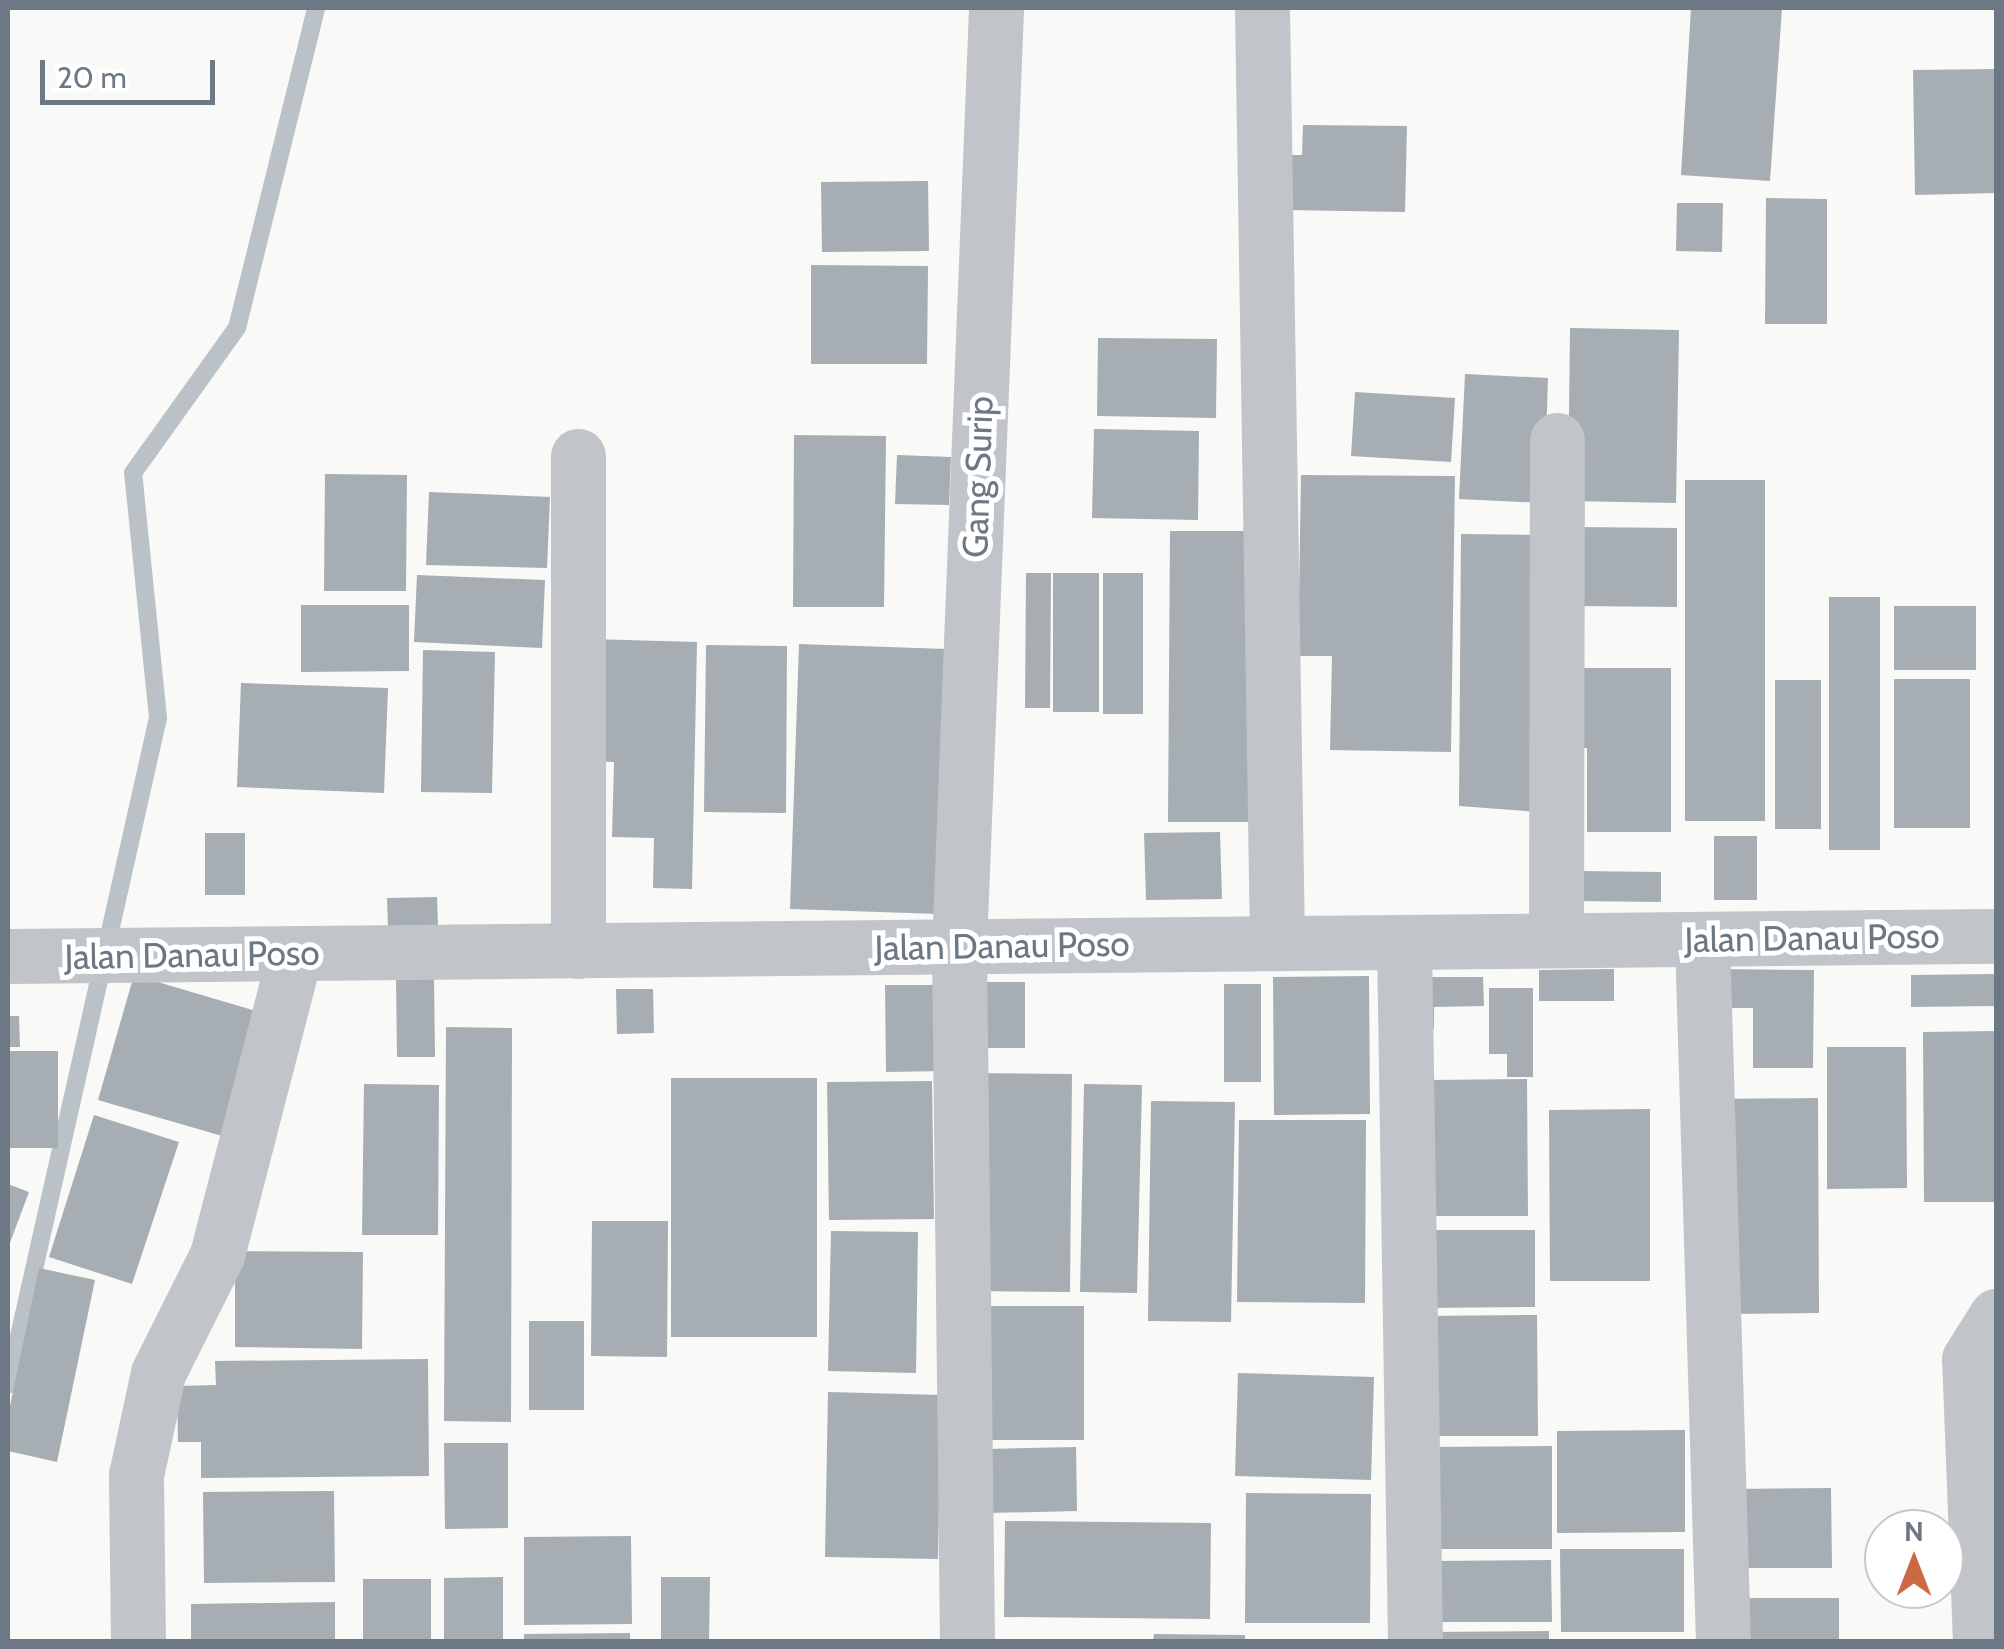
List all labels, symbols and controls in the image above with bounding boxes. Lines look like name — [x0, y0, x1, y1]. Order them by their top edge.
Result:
scale bar — [45, 40, 220, 102]
text: 20 m — [57, 59, 127, 96]
street label: Gang Surip — [954, 395, 1002, 559]
street label: Jalan Danau Poso — [1684, 915, 1940, 961]
street label: Jalan Danau Poso — [874, 923, 1130, 969]
street label: Jalan Danau Poso — [64, 932, 320, 978]
north arrow — [1864, 1509, 1964, 1609]
text: N — [1904, 1514, 1924, 1548]

